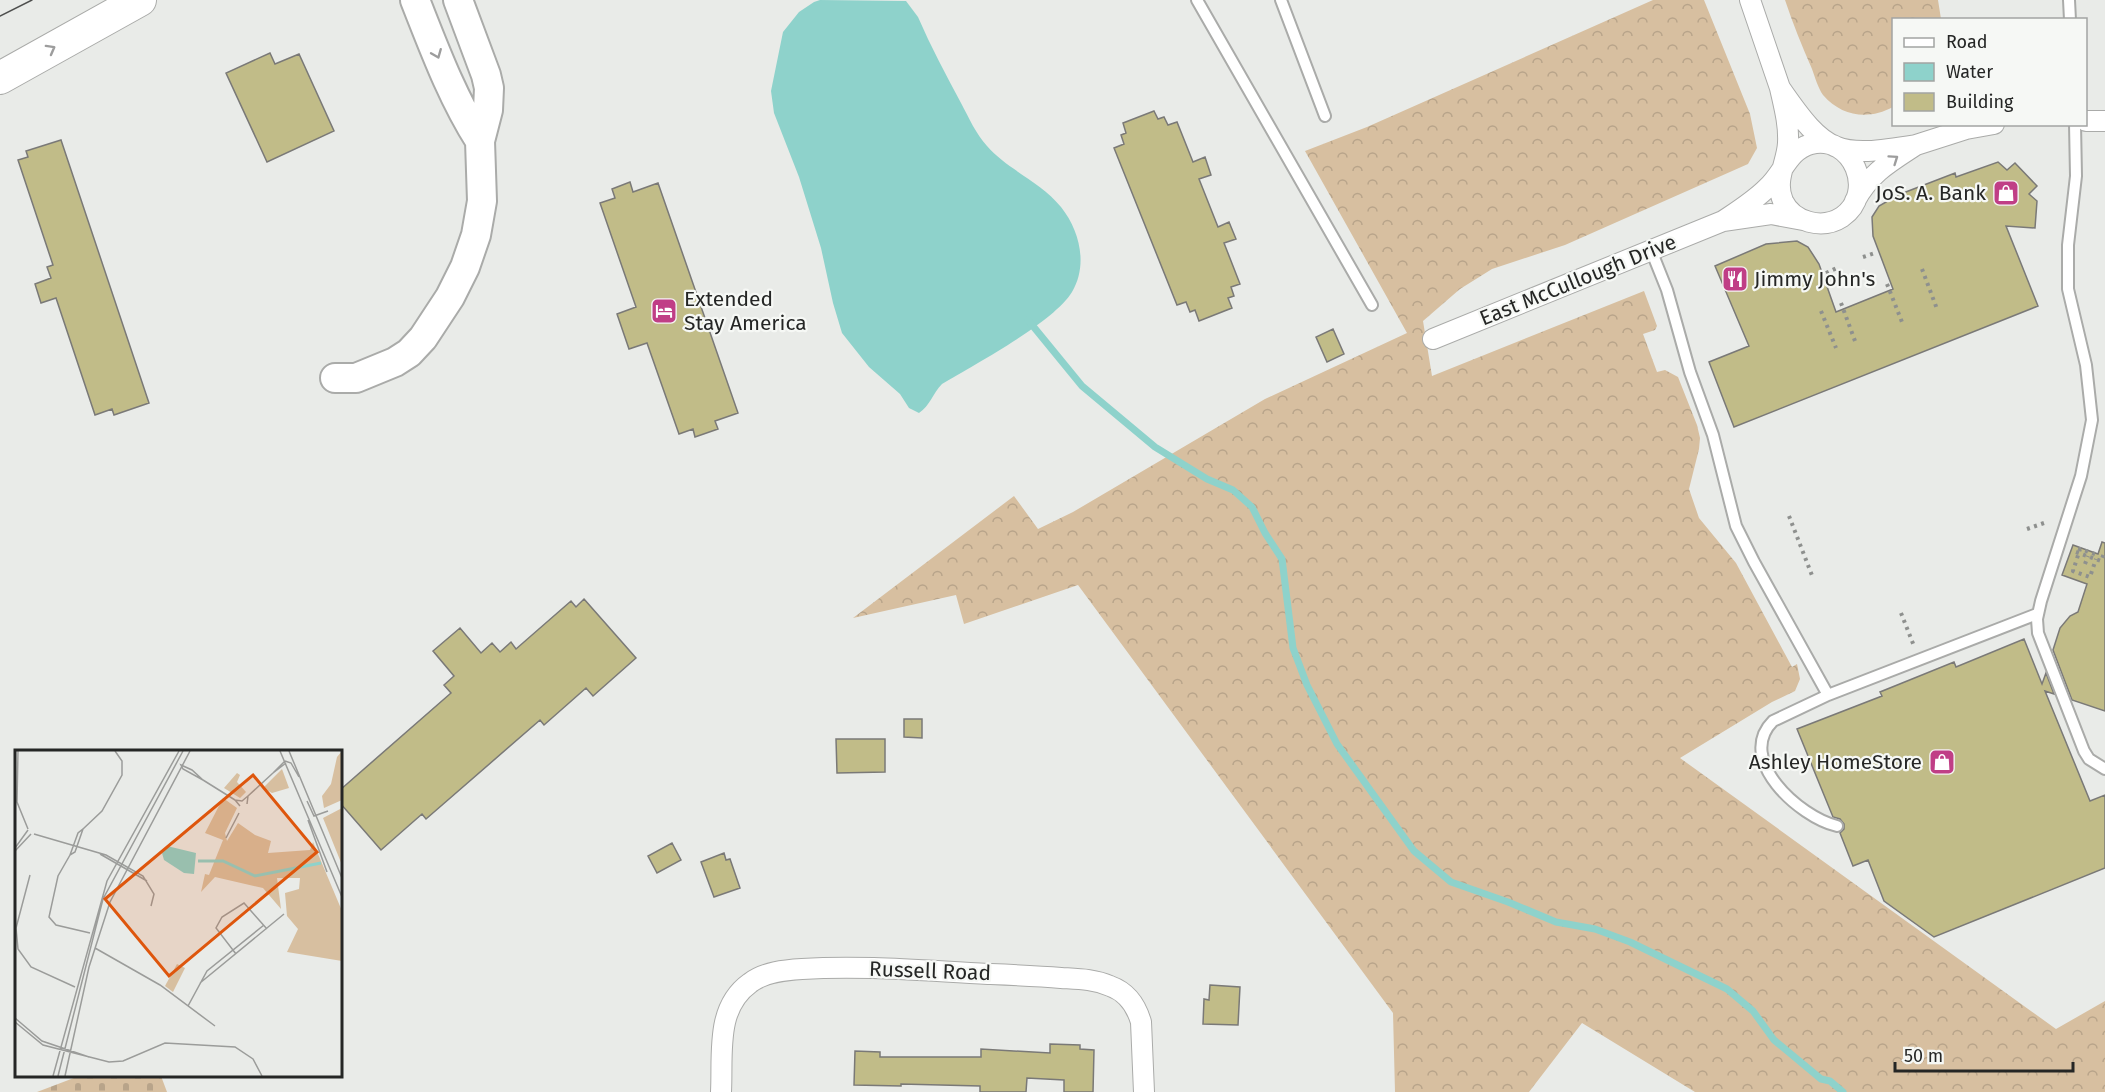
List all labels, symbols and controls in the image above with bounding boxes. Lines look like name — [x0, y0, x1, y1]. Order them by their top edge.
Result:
legend — [1892, 18, 2087, 126]
text: Road — [1946, 31, 1988, 53]
one-way arrow — [45, 45, 55, 56]
one-way arrow — [430, 48, 442, 59]
text: Water — [1946, 61, 1993, 83]
text: Building — [1946, 91, 2014, 113]
one-way arrow — [1888, 155, 1899, 166]
shop icon: JoS. A. Bank — [1991, 178, 2021, 208]
place label: JoS. A. Bank — [1875, 180, 1986, 206]
street label: East McCullough Drive — [1476, 229, 1680, 331]
restaurant icon: Jimmy John's — [1720, 264, 1750, 294]
place label: Jimmy John's — [1754, 266, 1876, 292]
place label: Extended Stay America — [684, 286, 807, 336]
hotel icon: Extended Stay America — [649, 296, 679, 326]
shop icon: Ashley HomeStore — [1927, 747, 1957, 777]
place label: Ashley HomeStore — [1749, 749, 1922, 775]
inset map — [15, 750, 342, 1077]
street label: Russell Road — [869, 956, 991, 986]
scale bar — [1895, 1035, 2074, 1073]
text: 50 m — [1904, 1045, 1943, 1067]

